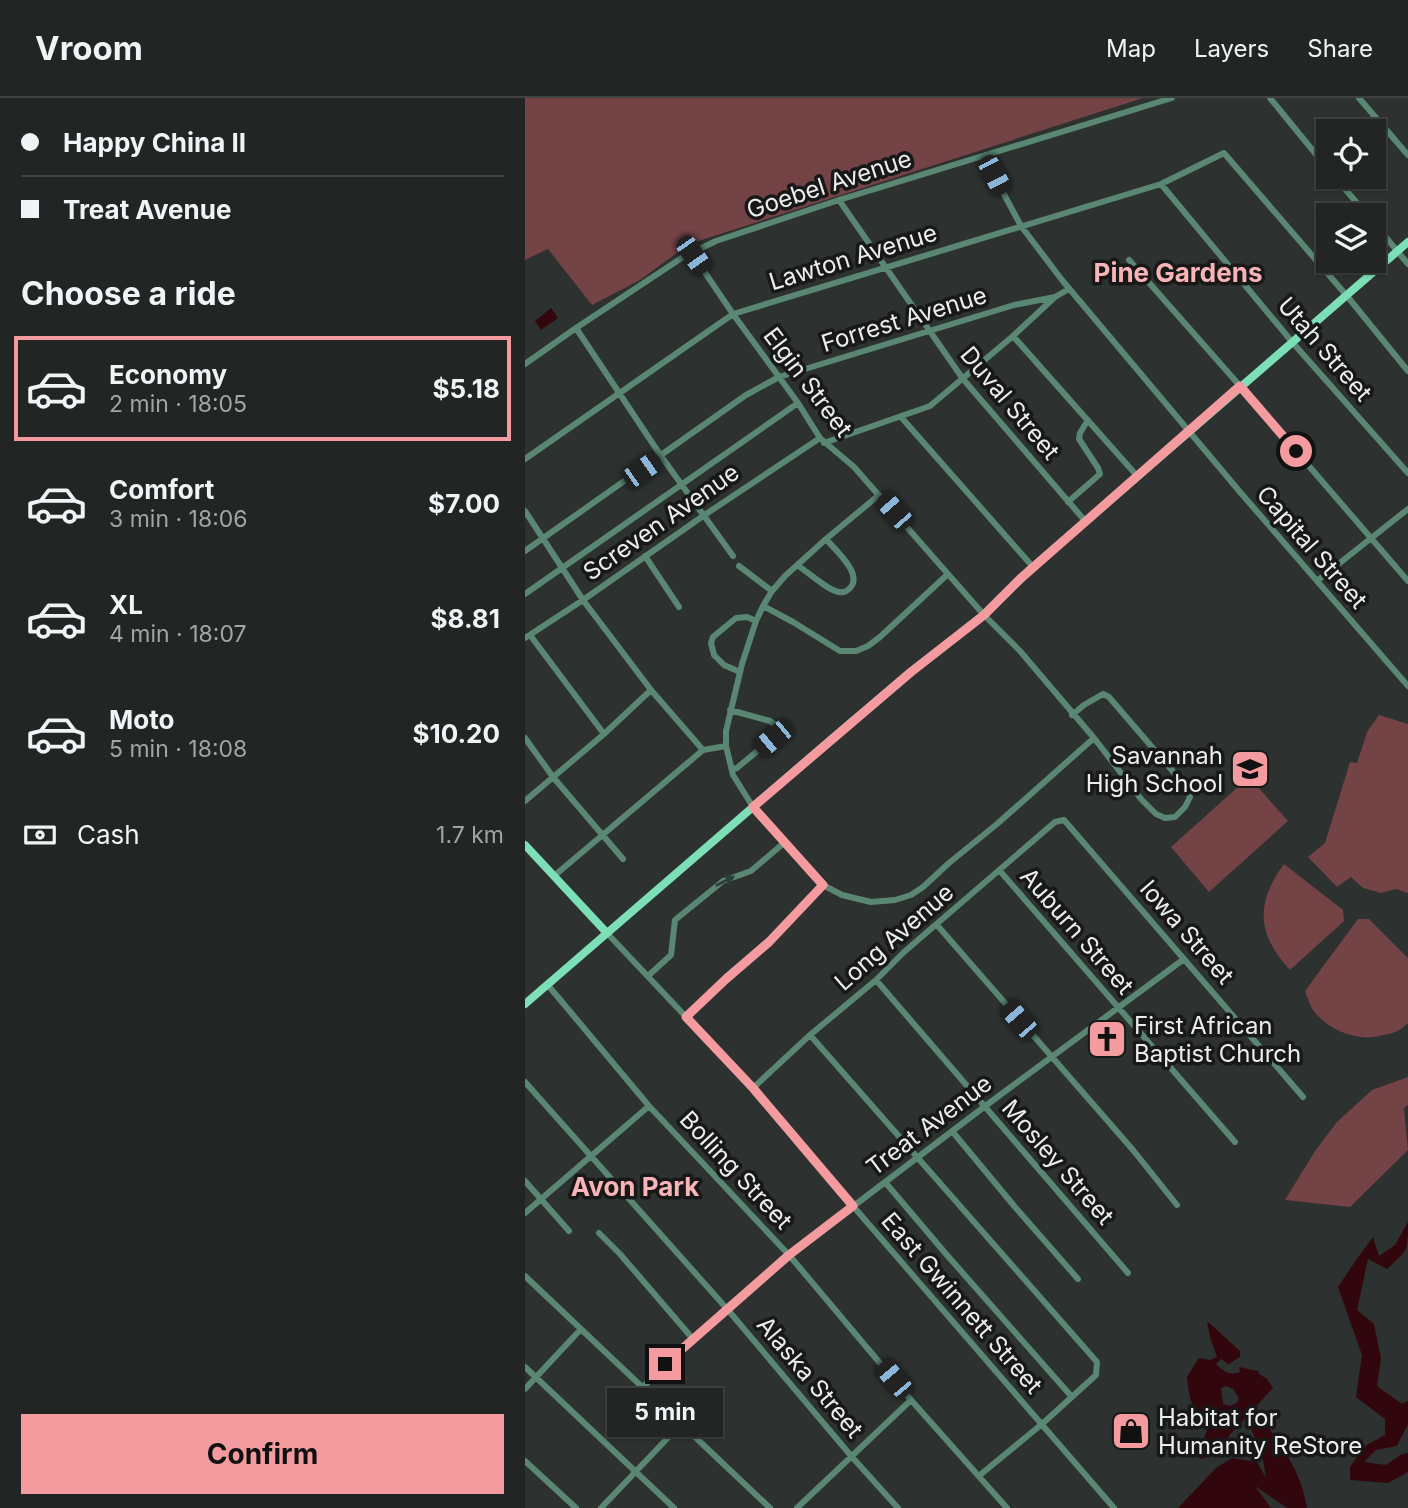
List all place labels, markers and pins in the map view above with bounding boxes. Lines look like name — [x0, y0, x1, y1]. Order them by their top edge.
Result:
place label: Savannah High School — [1086, 741, 1223, 798]
school or university icon: Savannah High School — [1229, 748, 1271, 790]
place label: First African Baptist Church — [1134, 1011, 1301, 1068]
church icon: First African Baptist Church — [1086, 1018, 1128, 1060]
place label: Habitat for Humanity ReStore — [1158, 1403, 1362, 1460]
shop icon: Habitat for Humanity ReStore — [1110, 1410, 1152, 1452]

